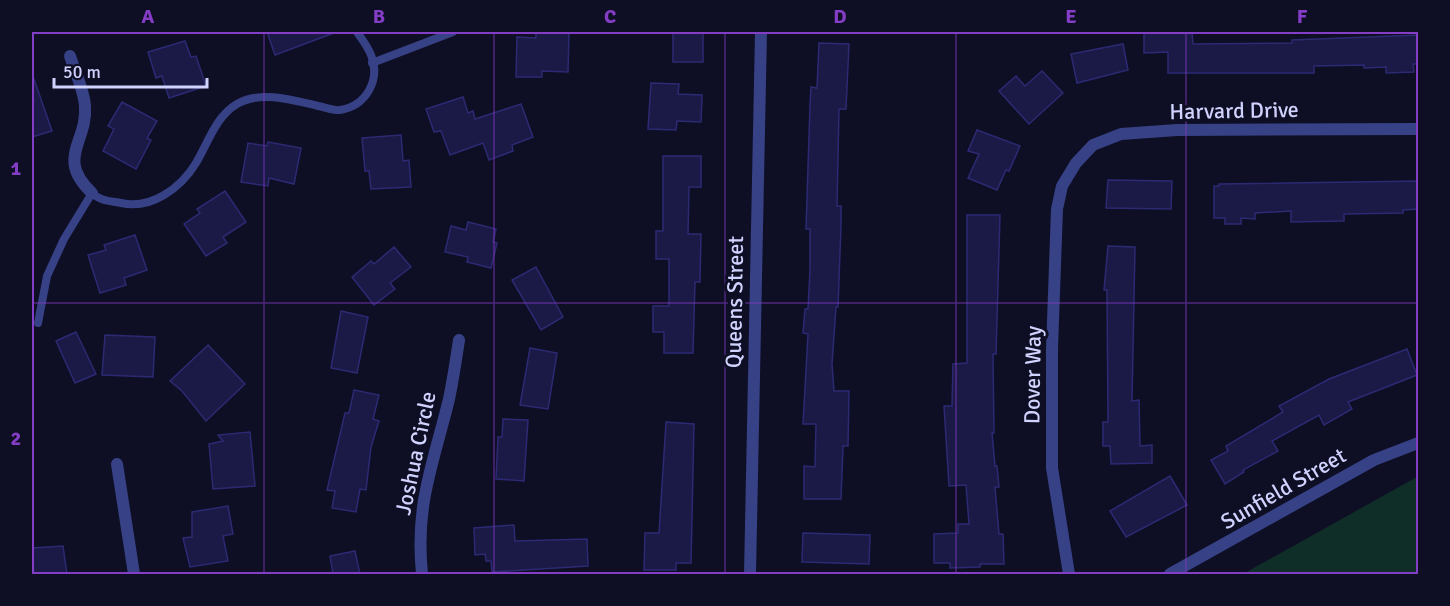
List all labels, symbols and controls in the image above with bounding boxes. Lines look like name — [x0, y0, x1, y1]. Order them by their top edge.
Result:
text: A — [142, 4, 155, 29]
text: B — [373, 4, 385, 29]
text: C — [604, 4, 616, 29]
text: D — [833, 4, 847, 29]
text: E — [1065, 4, 1077, 29]
text: F — [1297, 4, 1308, 29]
scale bar — [54, 51, 207, 89]
text: 50 m — [63, 61, 101, 83]
street label: Harvard Drive — [1169, 96, 1299, 125]
text: 1 — [11, 156, 22, 181]
street label: Queens Street — [720, 235, 749, 368]
street label: Dover Way — [1018, 325, 1047, 424]
street label: Joshua Circle — [389, 389, 442, 517]
text: 2 — [11, 426, 21, 451]
street label: Sunfield Street — [1216, 442, 1351, 535]

